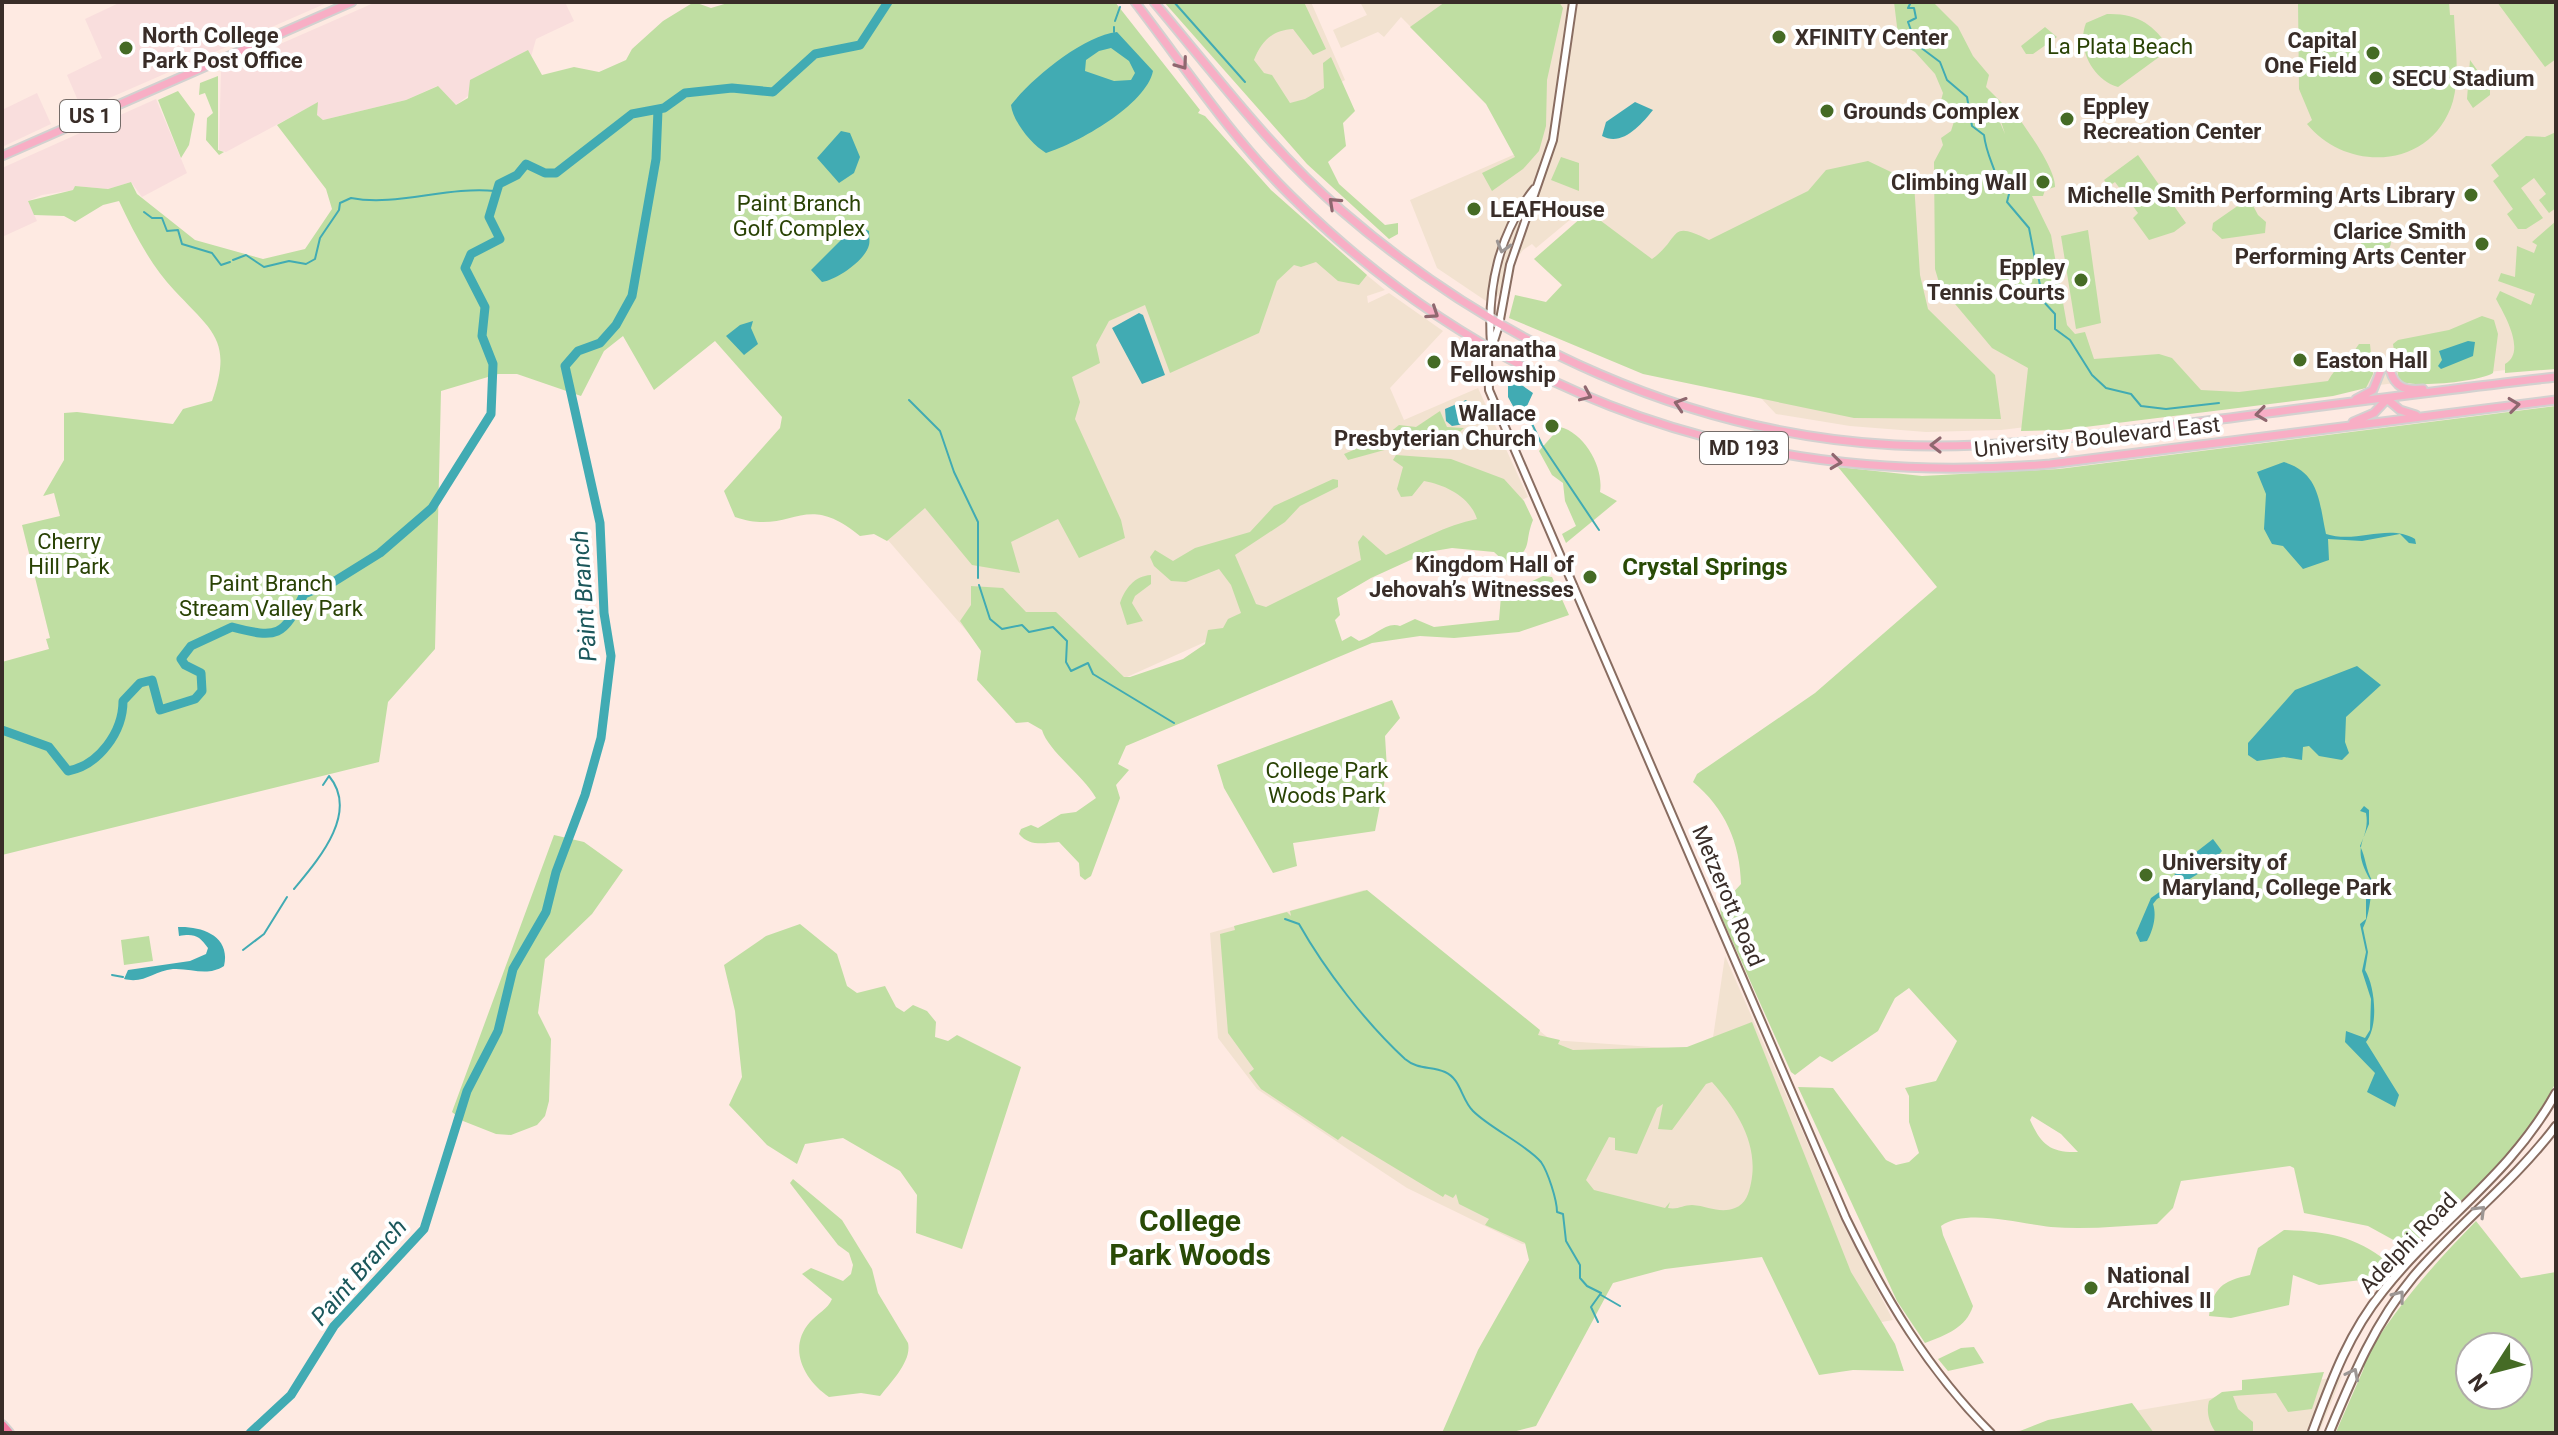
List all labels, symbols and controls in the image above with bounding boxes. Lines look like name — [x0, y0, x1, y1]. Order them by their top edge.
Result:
place label: North College Park Post Office — [142, 23, 303, 73]
place label: XFINITY Center — [1795, 25, 1948, 50]
marker: XFINITY Center — [1770, 28, 1788, 46]
place label: Capital One Field — [2264, 28, 2357, 78]
park label: La Plata Beach — [2047, 34, 2193, 59]
marker: North College Park Post Office — [117, 39, 135, 57]
marker: Capital One Field — [2364, 44, 2382, 62]
one-way arrow — [1172, 56, 1187, 70]
place label: SECU Stadium — [2392, 66, 2535, 91]
marker: SECU Stadium — [2367, 69, 2385, 87]
place label: Eppley Recreation Center — [2083, 94, 2261, 144]
place label: Grounds Complex — [1843, 99, 2020, 124]
road number: US 1 — [60, 100, 120, 132]
marker: Grounds Complex — [1818, 102, 1836, 120]
marker: Eppley Recreation Center — [2058, 110, 2076, 128]
place label: Climbing Wall — [1891, 170, 2027, 195]
marker: Climbing Wall — [2034, 173, 2052, 191]
place label: Michelle Smith Performing Arts Library — [2067, 183, 2456, 208]
marker: Michelle Smith Performing Arts Library — [2462, 186, 2480, 204]
park label: Paint Branch Golf Complex — [733, 191, 865, 241]
place label: LEAFHouse — [1490, 197, 1605, 222]
one-way arrow — [1329, 198, 1343, 213]
marker: LEAFHouse — [1465, 200, 1483, 218]
place label: Clarice Smith Performing Arts Center — [2235, 219, 2466, 269]
marker: Clarice Smith Performing Arts Center — [2473, 235, 2491, 253]
one-way arrow — [1496, 240, 1512, 253]
place label: Eppley Tennis Courts — [1927, 255, 2066, 305]
marker: Eppley Tennis Courts — [2072, 271, 2090, 289]
one-way arrow — [1424, 303, 1438, 318]
place label: Maranatha Fellowship — [1450, 337, 1556, 387]
place label: Easton Hall — [2316, 348, 2428, 373]
marker: Easton Hall — [2291, 351, 2309, 369]
marker: Maranatha Fellowship — [1425, 353, 1443, 371]
one-way arrow — [1578, 385, 1592, 401]
one-way arrow — [2507, 397, 2521, 414]
one-way arrow — [1674, 398, 1688, 414]
place label: Wallace Presbyterian Church — [1334, 401, 1536, 451]
one-way arrow — [2254, 405, 2268, 422]
street label: University Boulevard East — [1973, 412, 2221, 462]
marker: Wallace Presbyterian Church — [1543, 417, 1561, 435]
road number: MD 193 — [1700, 432, 1788, 464]
one-way arrow — [1929, 436, 1942, 454]
one-way arrow — [1830, 454, 1843, 471]
park label: Cherry Hill Park — [28, 529, 111, 579]
water label: Paint Branch — [565, 529, 603, 663]
place label: Kingdom Hall of Jehovah’s Witnesses — [1369, 552, 1574, 602]
district label: Crystal Springs — [1622, 553, 1788, 581]
marker: Kingdom Hall of Jehovah’s Witnesses — [1581, 568, 1599, 586]
park label: Paint Branch Stream Valley Park — [179, 571, 364, 621]
park label: College Park Woods Park — [1265, 758, 1389, 808]
street label: Metzerott Road — [1687, 822, 1769, 970]
place label: University of Maryland, College Park — [2162, 850, 2392, 900]
marker: University of Maryland, College Park — [2137, 866, 2155, 884]
street label: Adelphi Road — [2354, 1188, 2462, 1298]
district label: College Park Woods — [1109, 1203, 1271, 1272]
one-way arrow — [2471, 1206, 2485, 1220]
water label: Paint Branch — [305, 1213, 413, 1331]
place label: National Archives II — [2107, 1263, 2212, 1313]
marker: National Archives II — [2082, 1279, 2100, 1297]
one-way arrow — [2389, 1290, 2403, 1305]
north arrow — [2454, 1331, 2534, 1411]
one-way arrow — [2344, 1367, 2359, 1382]
text: N — [2464, 1369, 2493, 1396]

